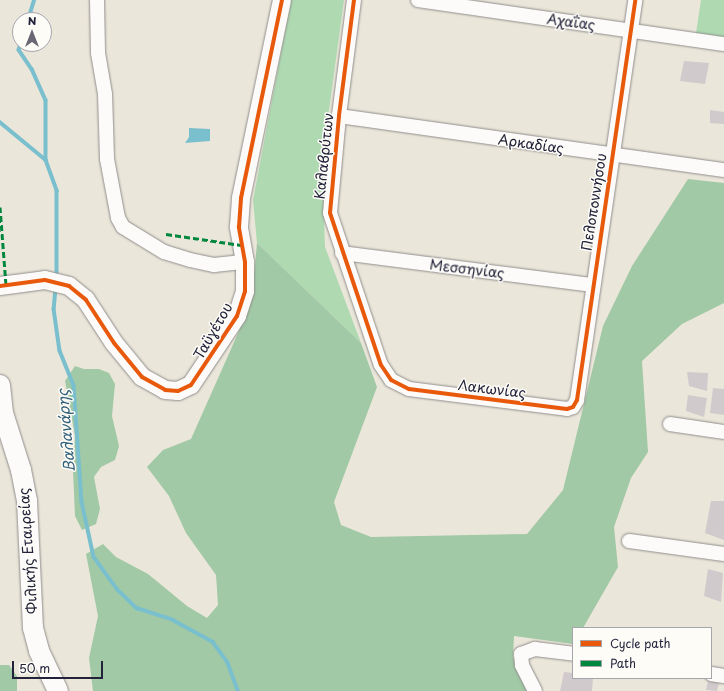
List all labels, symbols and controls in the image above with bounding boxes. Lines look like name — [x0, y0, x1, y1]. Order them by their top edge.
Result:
street label: Αχαΐας — [546, 10, 596, 34]
north arrow — [12, 12, 52, 52]
text: N — [28, 12, 36, 29]
street label: Καλαβρύτων — [311, 112, 337, 200]
street label: Αρκαδίας — [497, 131, 565, 157]
street label: Πελοποννήσου — [578, 152, 610, 252]
street label: Μεσσηνίας — [429, 256, 505, 282]
street label: Ταϋγέτου — [190, 300, 236, 362]
street label: Λακωνίας — [457, 377, 527, 401]
water label: Βαλανάρης — [52, 389, 78, 473]
street label: Φιλικής Εταιρείας — [15, 487, 41, 615]
legend — [572, 627, 712, 679]
text: Cycle path — [610, 634, 671, 652]
scale bar — [14, 653, 105, 679]
text: Path — [610, 654, 636, 672]
text: 50 m — [19, 659, 50, 677]

